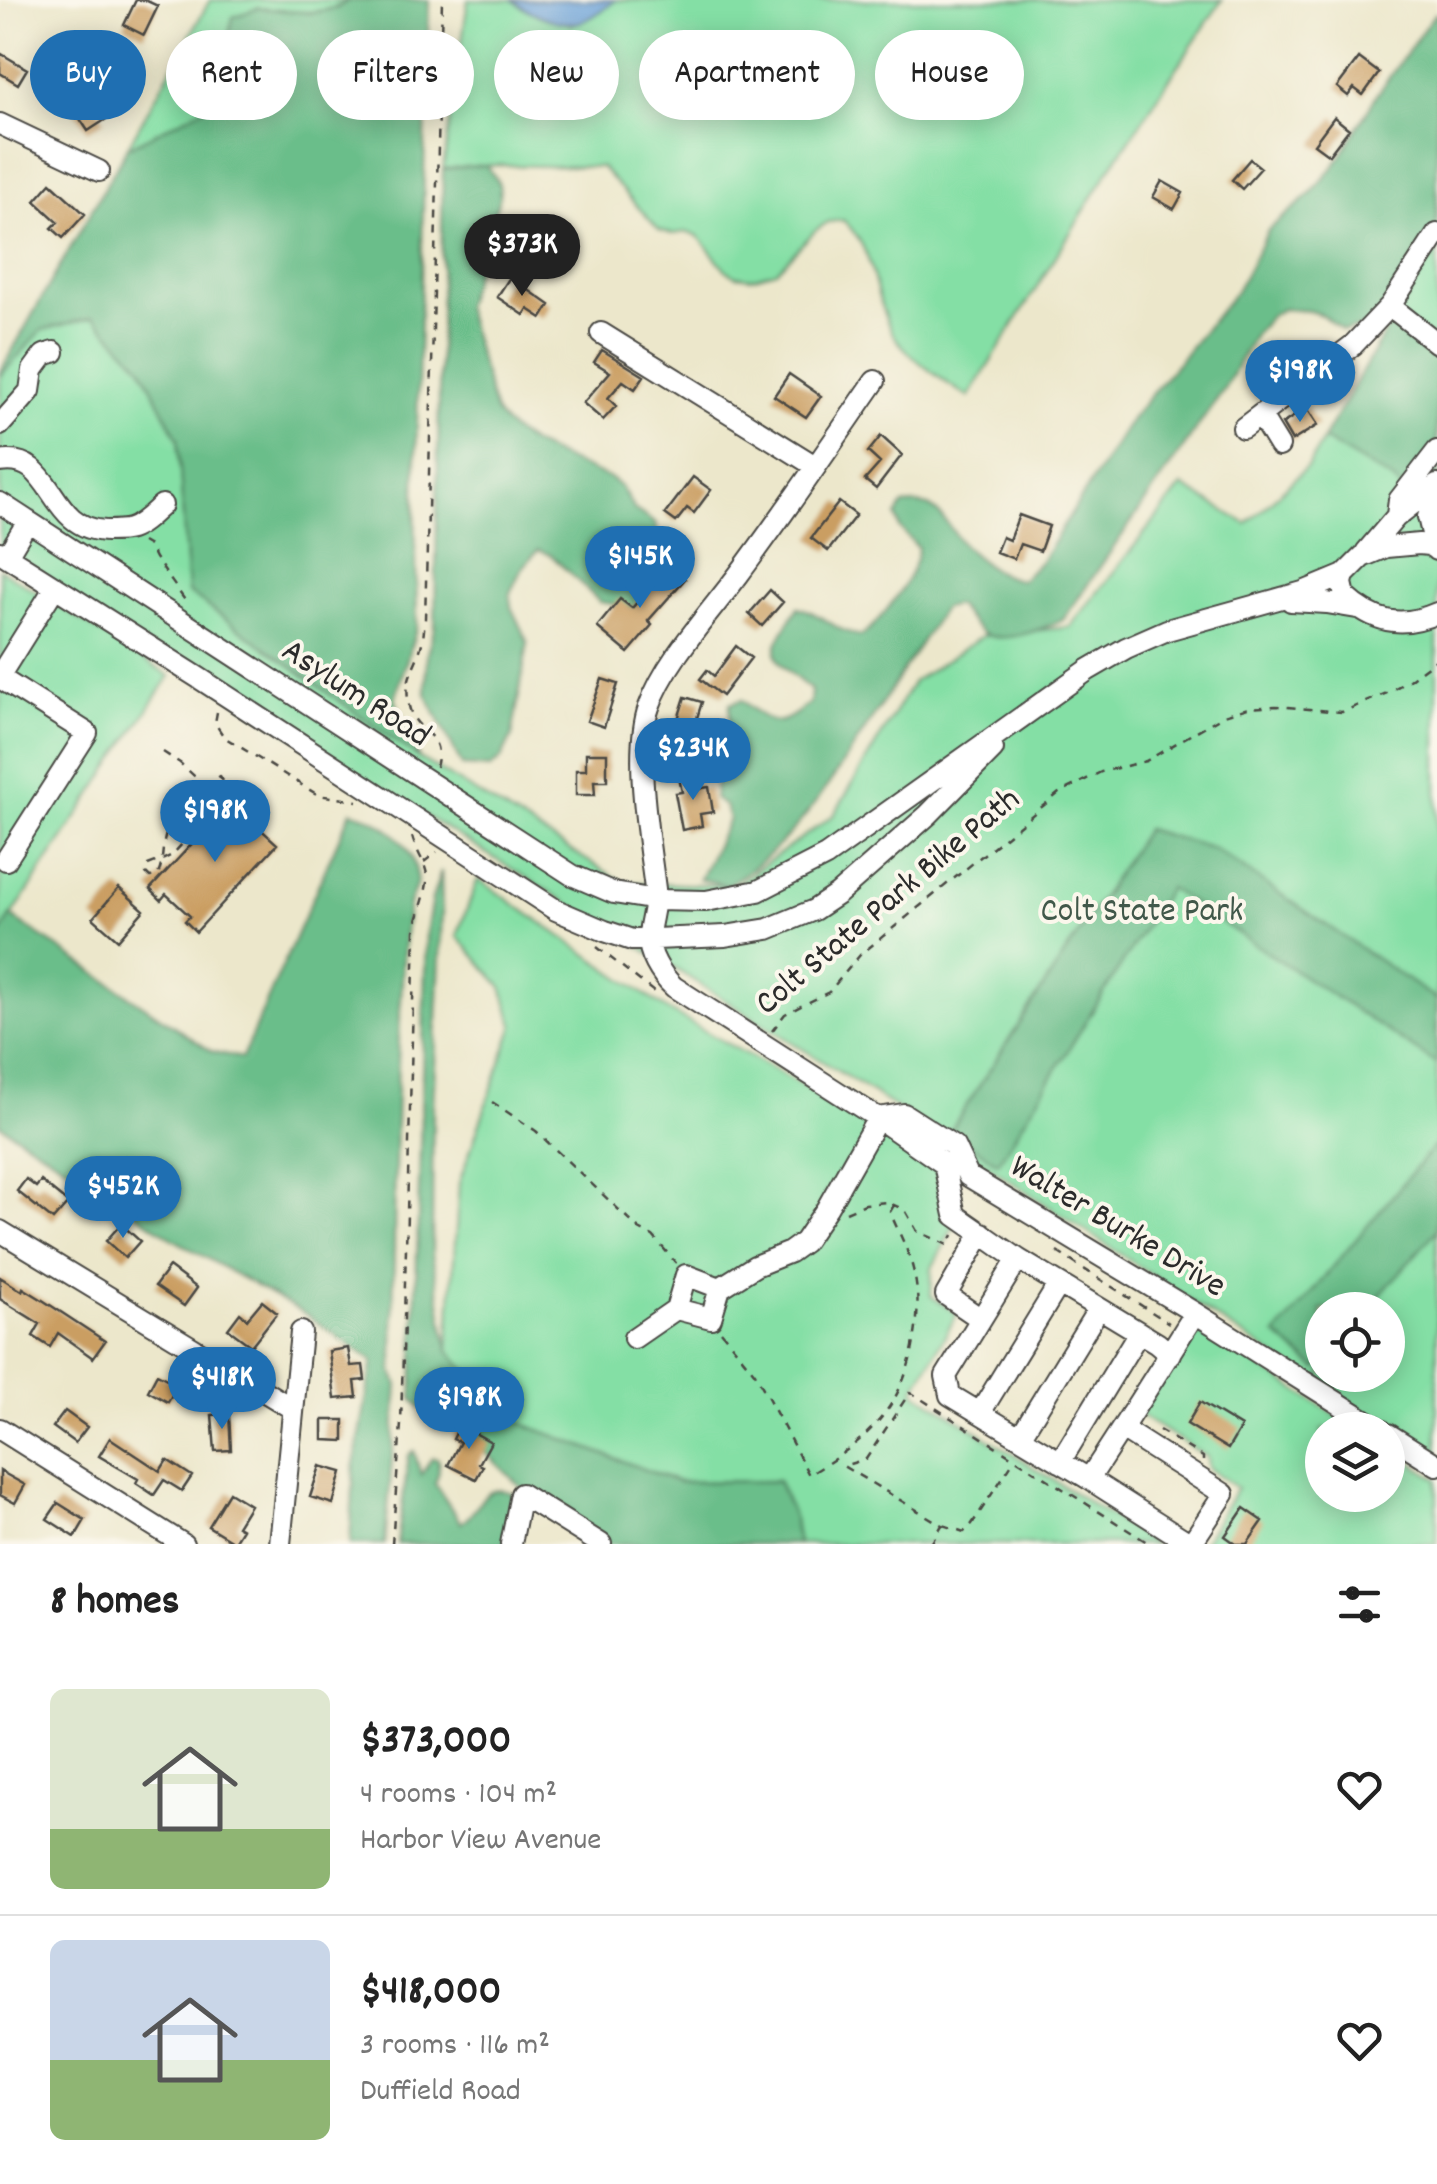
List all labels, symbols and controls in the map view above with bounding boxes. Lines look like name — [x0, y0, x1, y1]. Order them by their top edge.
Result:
chip: Buy — [30, 30, 146, 120]
chip: Rent — [166, 30, 297, 120]
chip: Filters — [317, 30, 474, 120]
chip: New — [494, 30, 619, 120]
chip: Apartment — [639, 30, 855, 120]
chip: House — [875, 30, 1024, 120]
pin: $373K — [452, 214, 592, 299]
text: $373K — [486, 223, 558, 269]
pin: $198K — [1230, 340, 1370, 425]
text: $198K — [1267, 349, 1333, 395]
pin: $145K — [570, 526, 710, 611]
text: $145K — [607, 535, 673, 581]
street label: Asylum Road — [271, 628, 439, 762]
pin: $234K — [623, 718, 763, 803]
text: $234K — [657, 727, 729, 773]
street label: Colt State Park Bike Path — [745, 777, 1033, 1029]
pin: $198K — [145, 780, 285, 865]
text: $198K — [182, 789, 248, 835]
park label: Colt State Park — [1041, 888, 1243, 938]
street label: Walter Burke Drive — [1000, 1144, 1234, 1312]
pin: $452K — [53, 1156, 193, 1241]
text: $452K — [86, 1165, 160, 1211]
map controls — [1305, 1292, 1405, 1512]
button: locate — [1305, 1292, 1405, 1392]
pin: $418K — [152, 1347, 292, 1432]
text: $418K — [190, 1356, 254, 1402]
pin: $198K — [399, 1367, 539, 1452]
text: $198K — [436, 1376, 502, 1422]
button: layers — [1305, 1412, 1405, 1512]
text: 8 homes — [50, 1574, 179, 1634]
icon: filters — [1332, 1577, 1387, 1632]
text: $373,000 — [360, 1713, 511, 1773]
icon: home — [130, 1729, 250, 1849]
icon: heart — [1332, 1762, 1387, 1817]
text: 4 rooms · 104 m² — [360, 1773, 557, 1819]
text: Harbor View Avenue — [360, 1819, 601, 1865]
text: $418,000 — [360, 1964, 501, 2024]
icon: home — [130, 1980, 250, 2100]
icon: heart — [1332, 2013, 1387, 2068]
text: 3 rooms · 116 m² — [360, 2024, 550, 2070]
text: Duffield Road — [360, 2070, 521, 2116]

